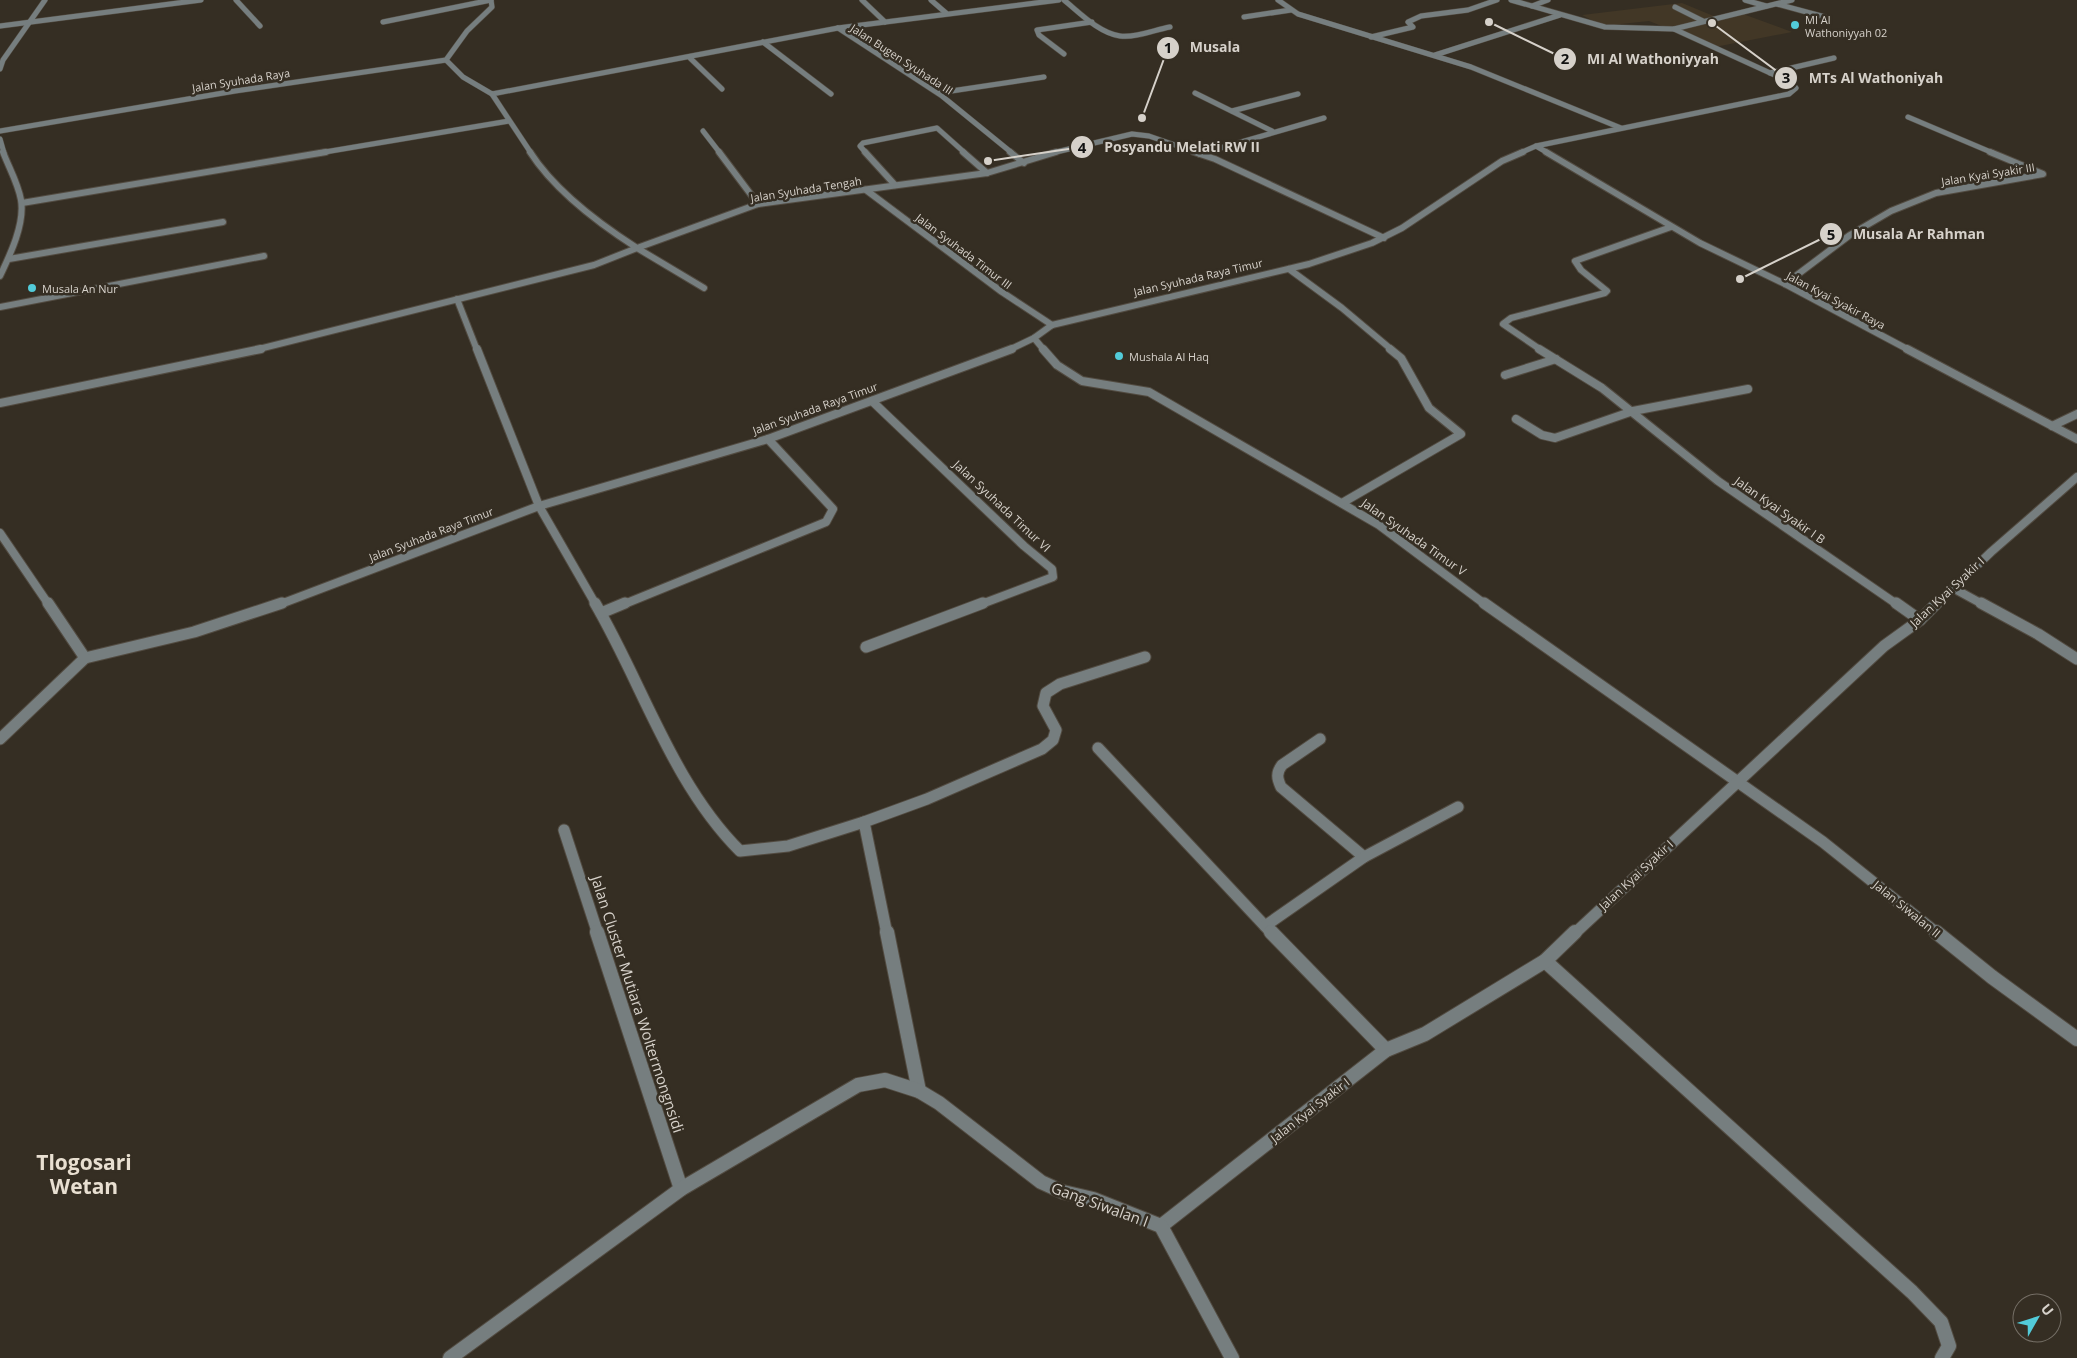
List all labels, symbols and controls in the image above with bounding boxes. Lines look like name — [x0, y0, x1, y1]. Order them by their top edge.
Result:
place label: MI Al Wathoniyyah 02 — [1805, 12, 1887, 40]
marker: MI Al Wathoniyyah 02 — [1789, 19, 1801, 31]
street label: Jalan Bugen Syuhada III — [847, 20, 956, 98]
callout: Musala — [1155, 33, 1251, 62]
text: 1 — [1164, 37, 1172, 57]
text: Musala — [1190, 37, 1240, 56]
callout: MI Al Wathoniyyah — [1552, 45, 1729, 74]
text: 2 — [1561, 48, 1570, 68]
text: MI Al Wathoniyyah — [1587, 49, 1719, 68]
callout: MTs Al Wathoniyah — [1773, 63, 1953, 92]
street label: Jalan Syuhada Raya — [190, 65, 291, 95]
text: 3 — [1782, 67, 1790, 87]
text: MTs Al Wathoniyah — [1809, 68, 1943, 87]
callout: Posyandu Melati RW II — [1069, 133, 1270, 162]
text: 4 — [1078, 137, 1087, 157]
text: Posyandu Melati RW II — [1104, 137, 1260, 156]
street label: Jalan Kyai Syakir III — [1939, 159, 2036, 189]
street label: Jalan Syuhada Tengah — [748, 173, 863, 205]
street label: Jalan Syuhada Timur III — [912, 209, 1015, 292]
callout: Musala Ar Rahman — [1818, 220, 1995, 249]
text: 5 — [1827, 224, 1835, 244]
text: Musala Ar Rahman — [1853, 224, 1985, 243]
street label: Jalan Syuhada Raya Timur — [1131, 255, 1265, 299]
street label: Jalan Kyai Syakir Raya — [1783, 267, 1888, 332]
place label: Musala An Nur — [42, 281, 118, 296]
marker: Musala An Nur — [26, 282, 38, 294]
place label: Mushala Al Haq — [1129, 349, 1209, 364]
marker: Mushala Al Haq — [1113, 350, 1125, 362]
street label: Jalan Syuhada Raya Timur — [749, 378, 880, 438]
street label: Jalan Syuhada Timur VI — [949, 456, 1055, 556]
street label: Jalan Kyai Syakir I B — [1730, 472, 1829, 548]
street label: Jalan Syuhada Timur V — [1357, 494, 1471, 580]
street label: Jalan Syuhada Raya Timur — [366, 503, 496, 565]
street label: Jalan Kyai Syakir I — [1905, 553, 1988, 632]
street label: Jalan Kyai Syakir I — [1594, 836, 1677, 915]
street label: Jalan Cluster Mutiara Woltermongnsidi — [586, 871, 689, 1135]
street label: Jalan Siwalan II — [1869, 876, 1944, 942]
street label: Jalan Kyai Syakir I — [1266, 1074, 1353, 1147]
district label: Tlogosari Wetan — [36, 1148, 132, 1200]
street label: Gang Siwalan I — [1049, 1177, 1151, 1231]
north arrow — [2012, 1293, 2062, 1343]
text: U — [2037, 1299, 2058, 1320]

